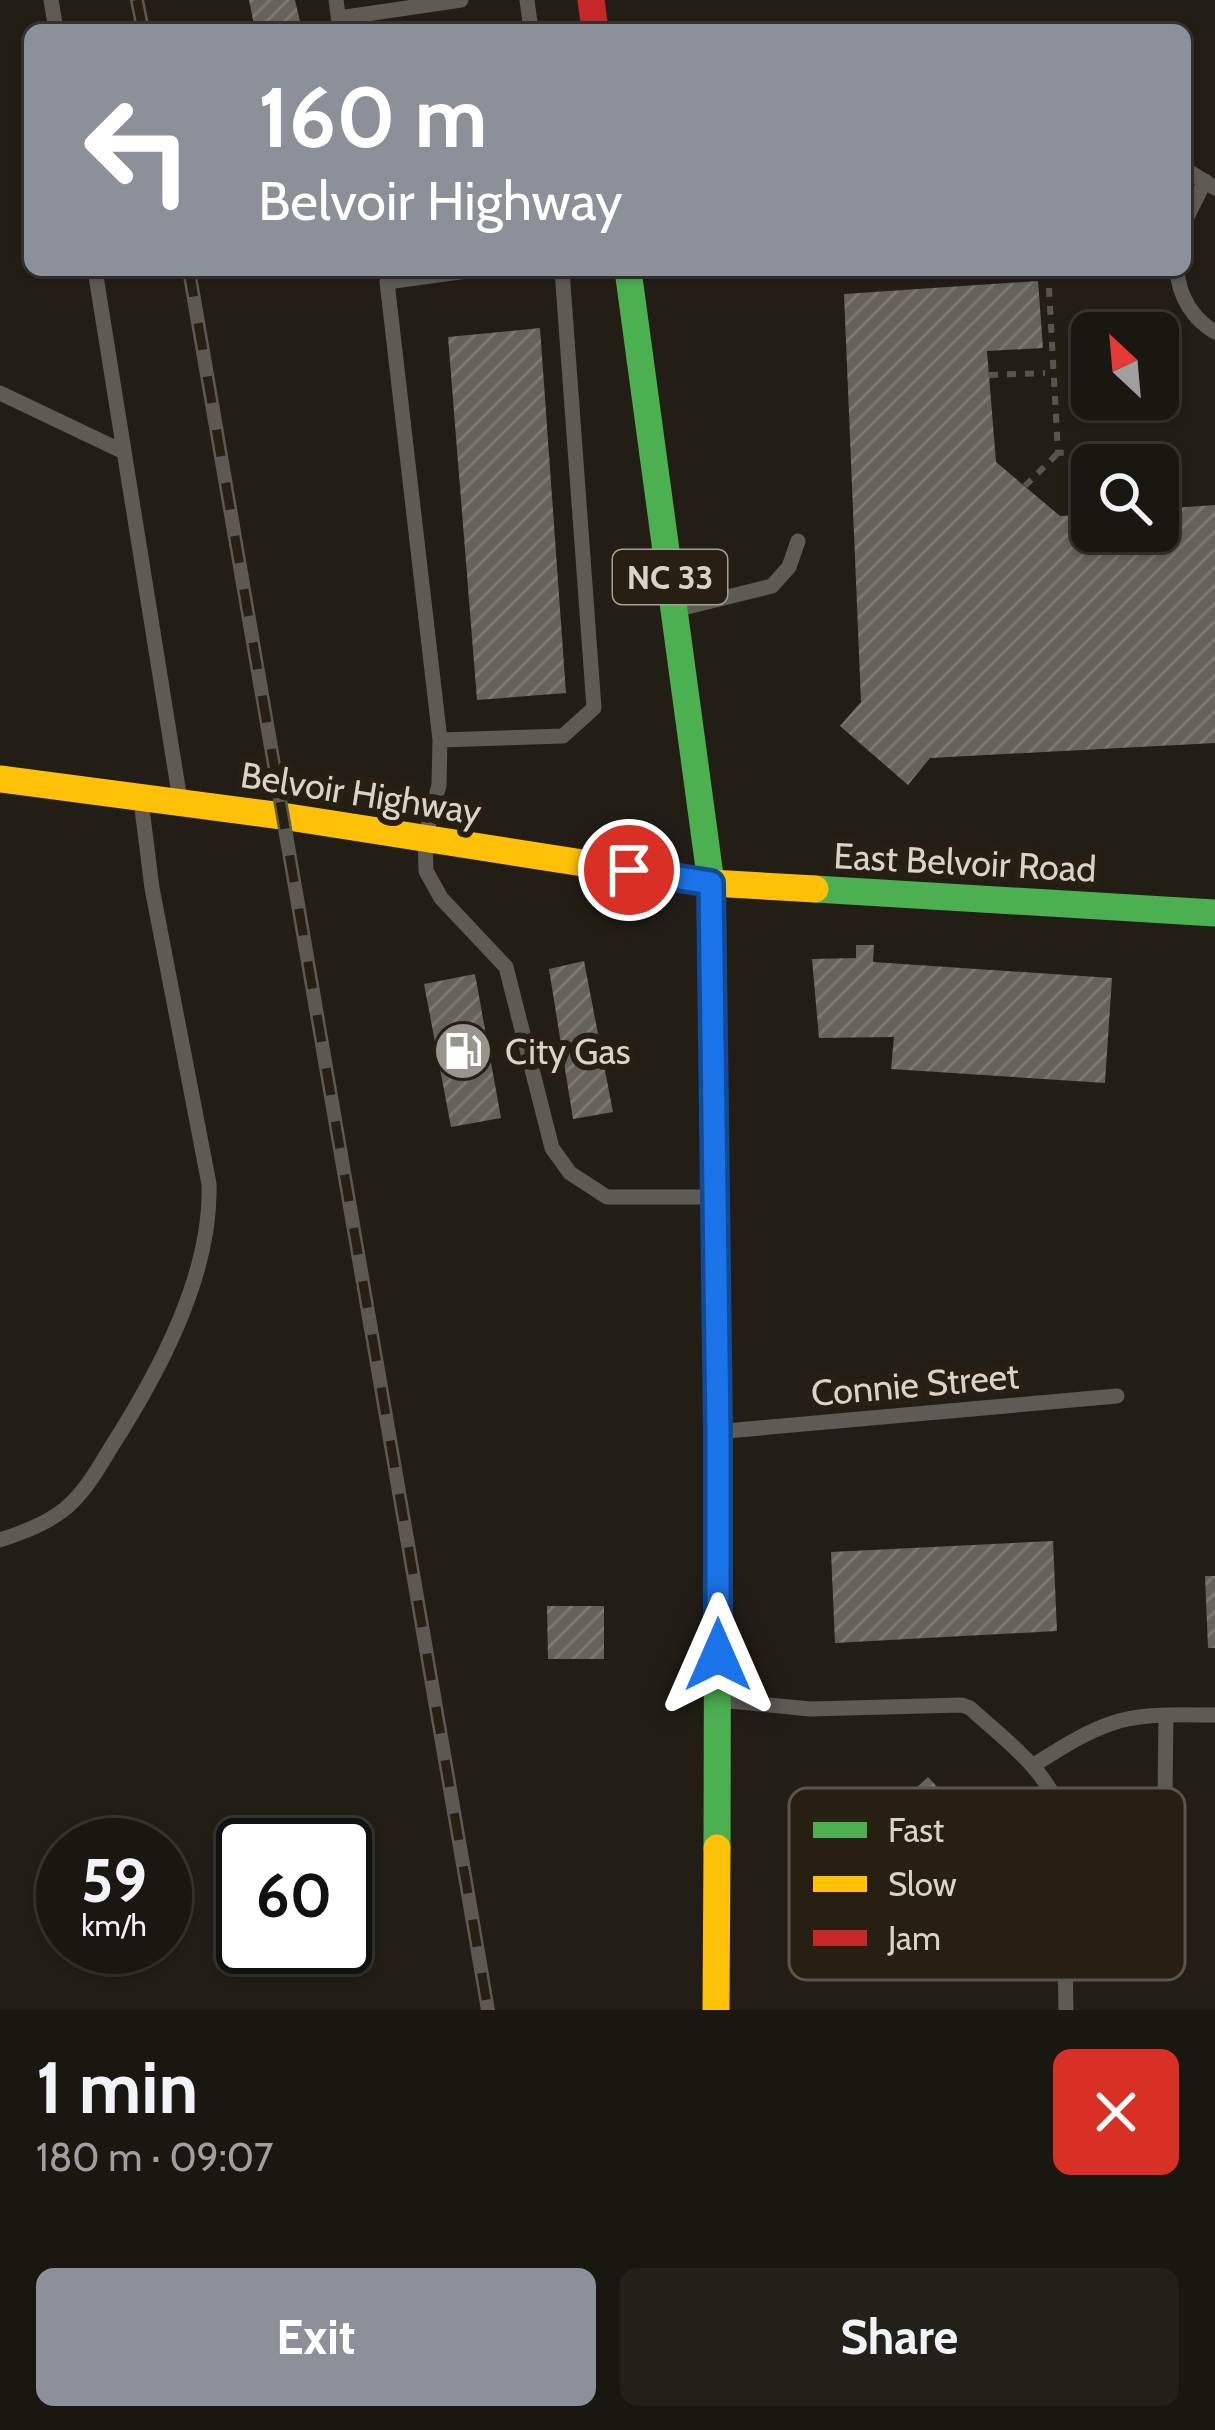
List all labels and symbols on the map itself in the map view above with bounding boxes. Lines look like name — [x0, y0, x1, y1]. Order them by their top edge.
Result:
north arrow — [1071, 312, 1179, 420]
road number: NC 33 — [613, 550, 727, 604]
street label: Belvoir Highway — [238, 752, 484, 834]
pin — [578, 819, 680, 921]
street label: East Belvoir Road — [833, 833, 1097, 891]
fuel station icon: City Gas — [432, 1020, 494, 1082]
place label: City Gas — [505, 1029, 631, 1073]
street label: Connie Street — [809, 1353, 1021, 1415]
position arrow — [655, 1592, 781, 1718]
legend — [789, 1788, 1185, 1980]
text: Fast — [888, 1810, 944, 1850]
speed limit sign: 60 — [216, 1818, 372, 1974]
text: Slow — [888, 1864, 957, 1904]
text: Jam — [887, 1918, 941, 1958]

